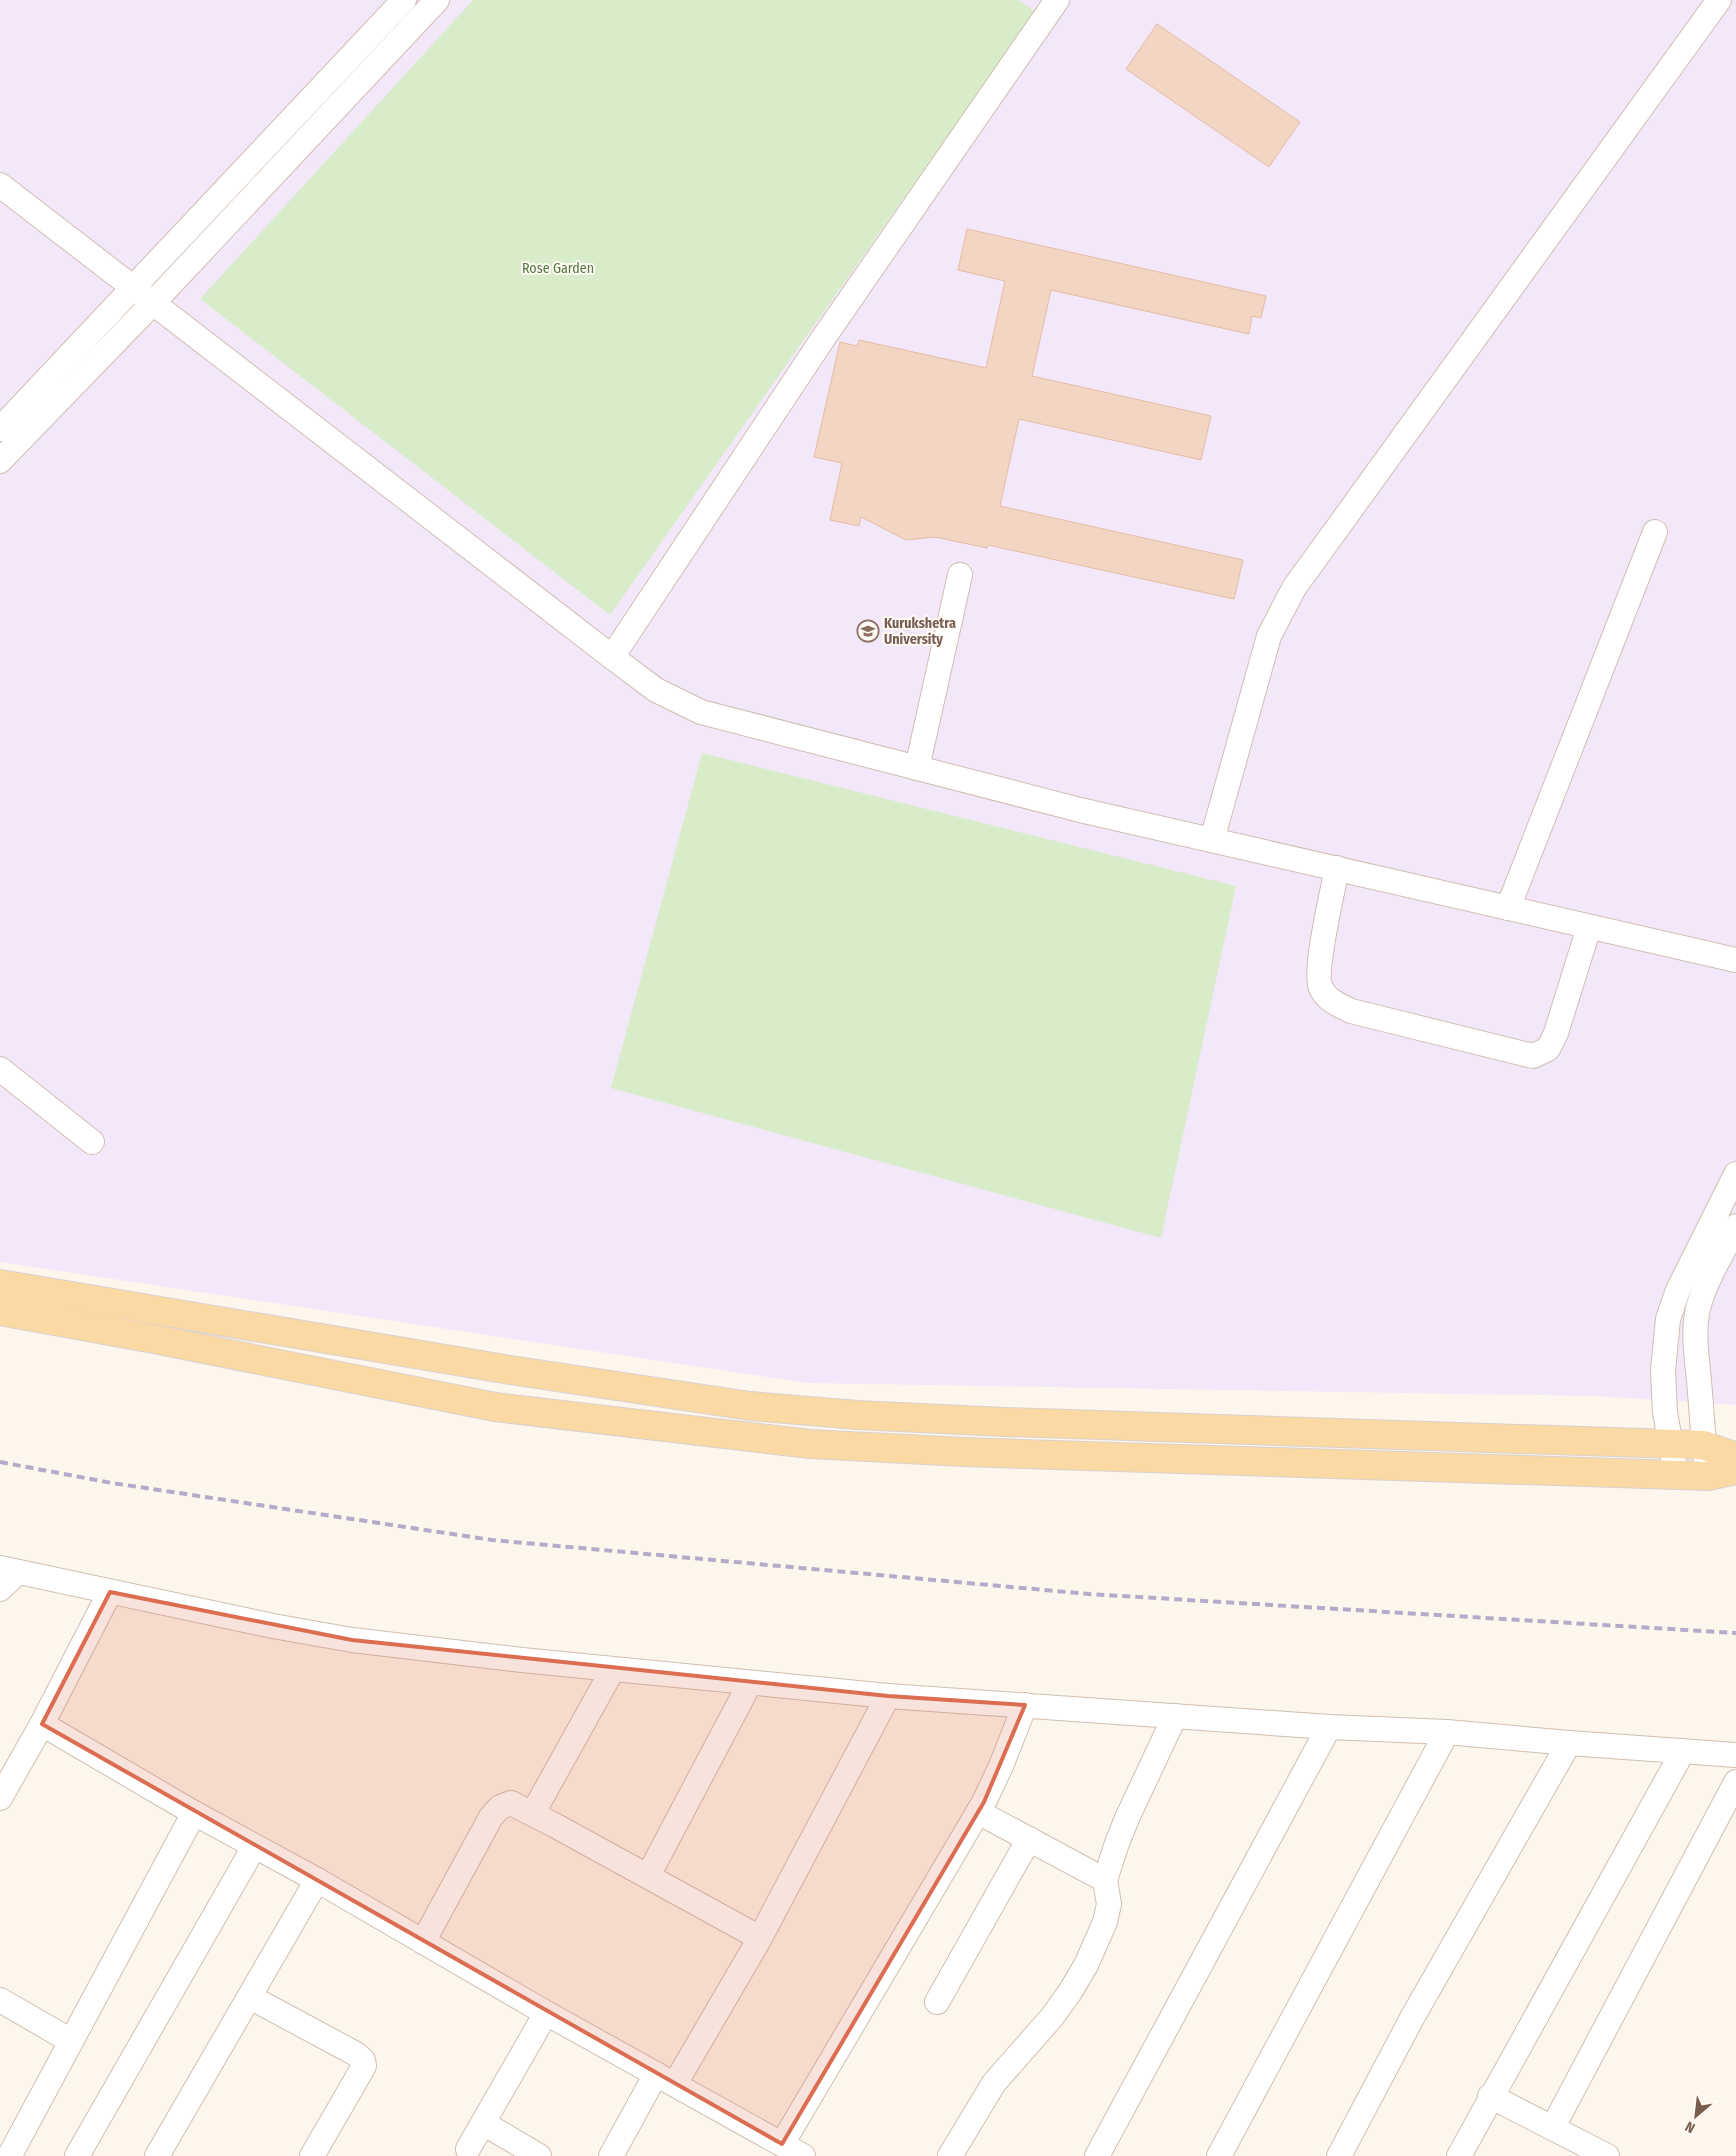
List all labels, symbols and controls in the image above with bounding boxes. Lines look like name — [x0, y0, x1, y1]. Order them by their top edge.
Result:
park label: Rose Garden — [522, 260, 594, 277]
place label: Kurukshetra University — [884, 615, 956, 648]
school or university icon: Kurukshetra University — [856, 619, 880, 643]
north arrow — [1671, 2091, 1721, 2141]
text: N — [1682, 2118, 1698, 2137]

